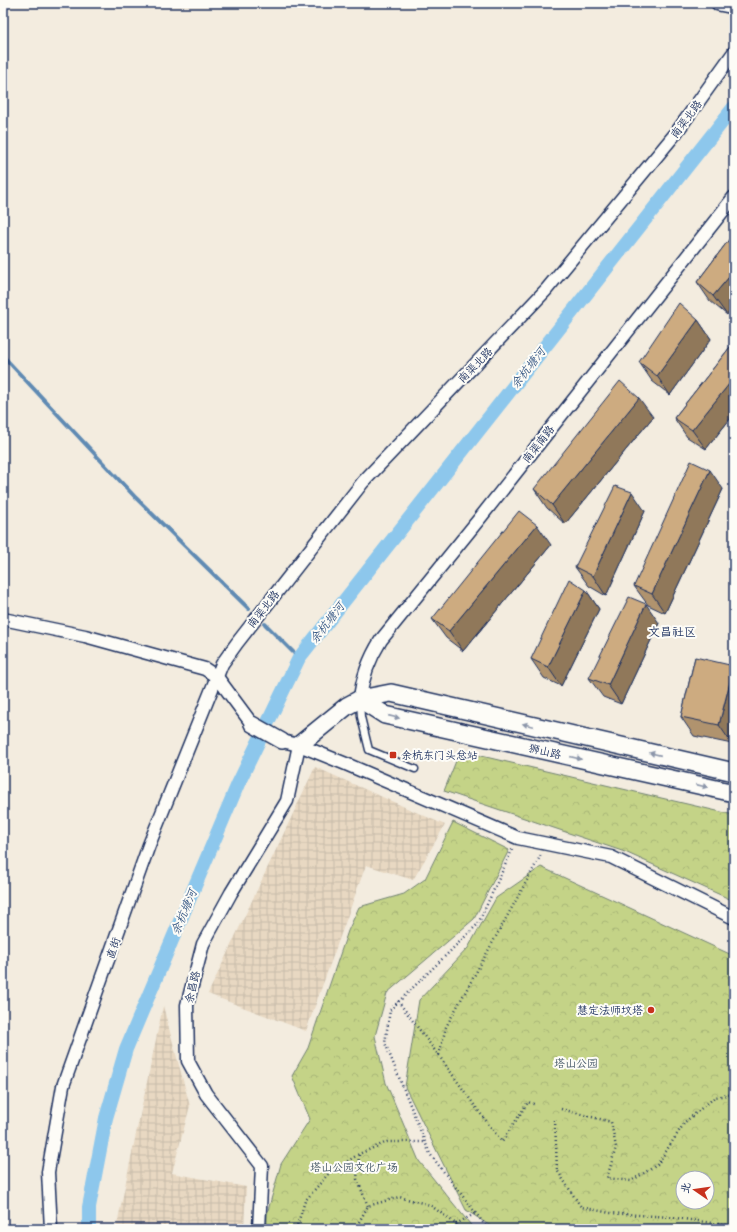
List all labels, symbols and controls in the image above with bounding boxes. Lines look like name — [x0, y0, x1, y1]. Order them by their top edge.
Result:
street label: 南渠北路 — [667, 97, 706, 141]
water label: 余杭塘河 — [507, 343, 550, 392]
street label: 南渠北路 — [455, 344, 496, 386]
street label: 南渠南路 — [519, 422, 558, 466]
street label: 南渠北路 — [244, 587, 283, 631]
water label: 余杭塘河 — [306, 598, 349, 647]
district label: 文昌社区 — [648, 624, 696, 640]
one-way arrow — [388, 715, 400, 721]
one-way arrow — [522, 721, 535, 727]
street label: 狮山路 — [527, 740, 563, 763]
place label: 余杭东门头总站 — [401, 748, 478, 763]
marker: 余杭东门头总站 — [388, 750, 398, 760]
one-way arrow — [649, 751, 661, 757]
one-way arrow — [569, 755, 582, 761]
one-way arrow — [696, 784, 709, 790]
water label: 余杭塘河 — [167, 885, 202, 937]
street label: 直街 — [103, 934, 124, 961]
street label: 余昌路 — [181, 969, 204, 1005]
place label: 慧定法师坟塔 — [577, 1003, 643, 1018]
marker: 慧定法师坟塔 — [646, 1005, 656, 1015]
park label: 塔山公园 — [554, 1056, 598, 1071]
park label: 塔山公园文化广场 — [310, 1160, 398, 1175]
north arrow — [675, 1170, 715, 1210]
text: 北 — [677, 1181, 694, 1195]

